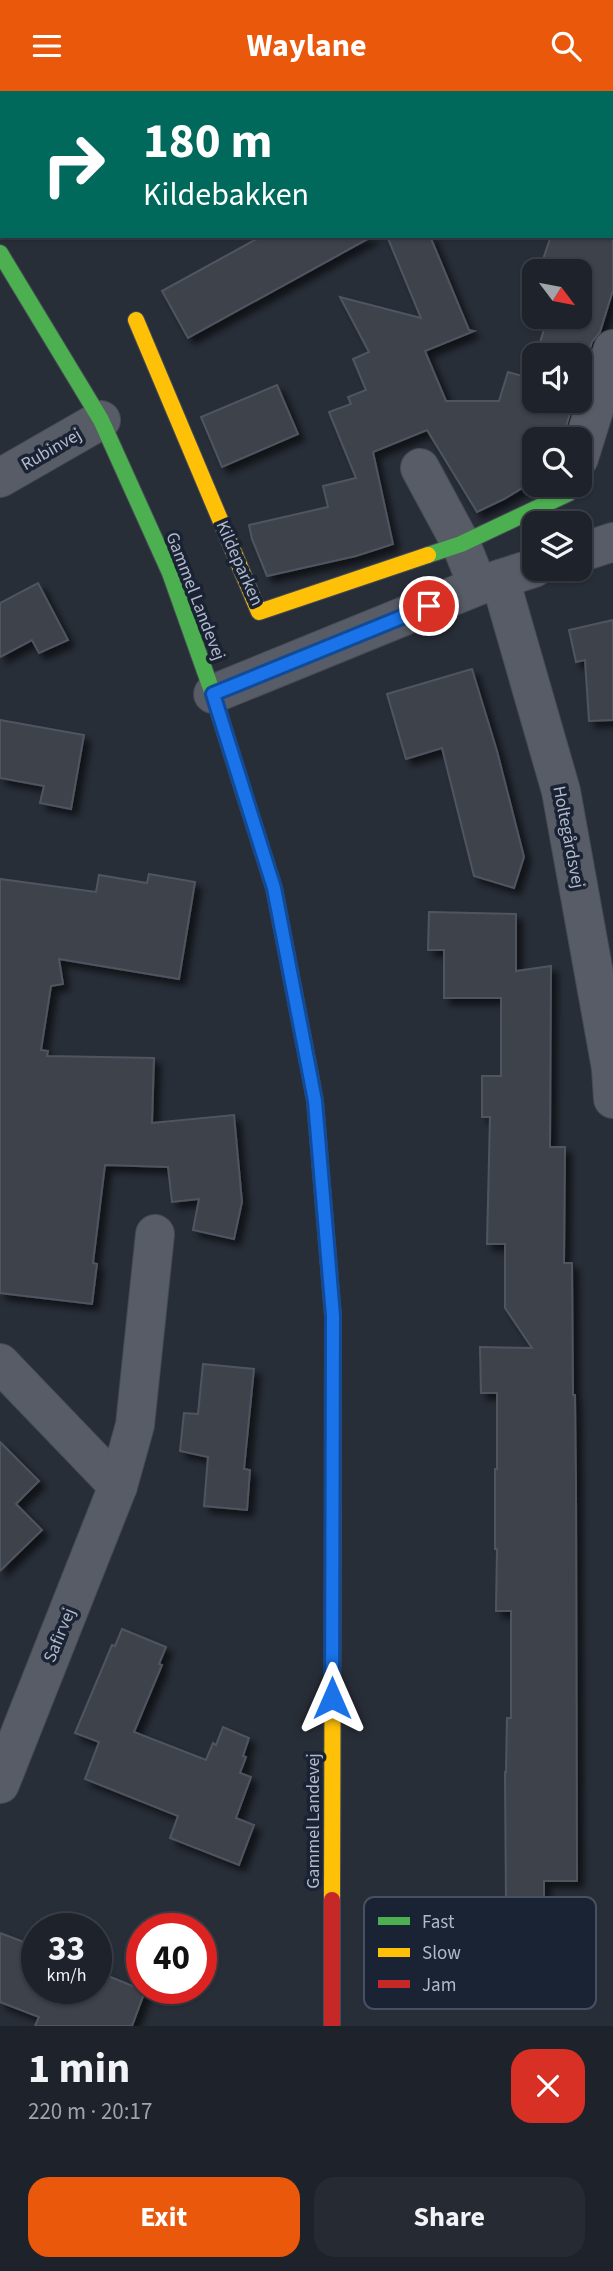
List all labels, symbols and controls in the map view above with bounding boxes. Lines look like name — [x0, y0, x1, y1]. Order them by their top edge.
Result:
text: Waylane — [246, 23, 367, 69]
icon: menu — [28, 27, 66, 65]
icon: search — [547, 27, 585, 65]
text: 180 m — [143, 107, 272, 177]
icon: right — [28, 119, 119, 210]
text: Kildebakken — [143, 172, 309, 218]
north arrow — [522, 259, 592, 329]
map controls — [522, 259, 592, 581]
button: sound — [522, 343, 592, 413]
street label: Rubinvej — [16, 422, 86, 477]
button: search — [522, 427, 592, 497]
button: layers — [522, 511, 592, 581]
street label: Kildeparken — [210, 517, 269, 610]
street label: Gammel Landevej — [160, 528, 231, 664]
pin — [399, 576, 459, 636]
icon: arrive — [410, 587, 448, 625]
street label: Holtegårdsvej — [546, 784, 591, 890]
street label: Safirvej — [37, 1604, 82, 1666]
position arrow — [295, 1661, 369, 1735]
street label: Gammel Landevej — [301, 1753, 326, 1889]
legend — [364, 1897, 596, 2009]
text: Fast — [422, 1909, 455, 1936]
speed limit sign: 40 — [126, 1913, 217, 2004]
text: 33 — [48, 1924, 85, 1974]
text: Slow — [422, 1940, 461, 1967]
text: km/h — [47, 1963, 86, 1988]
text: Jam — [422, 1972, 456, 1999]
text: 1 min — [28, 2039, 130, 2099]
button: close — [511, 2049, 585, 2123]
text: 220 m · 20:17 — [28, 2095, 152, 2128]
button: Exit — [28, 2177, 300, 2257]
button: Share — [314, 2177, 585, 2257]

